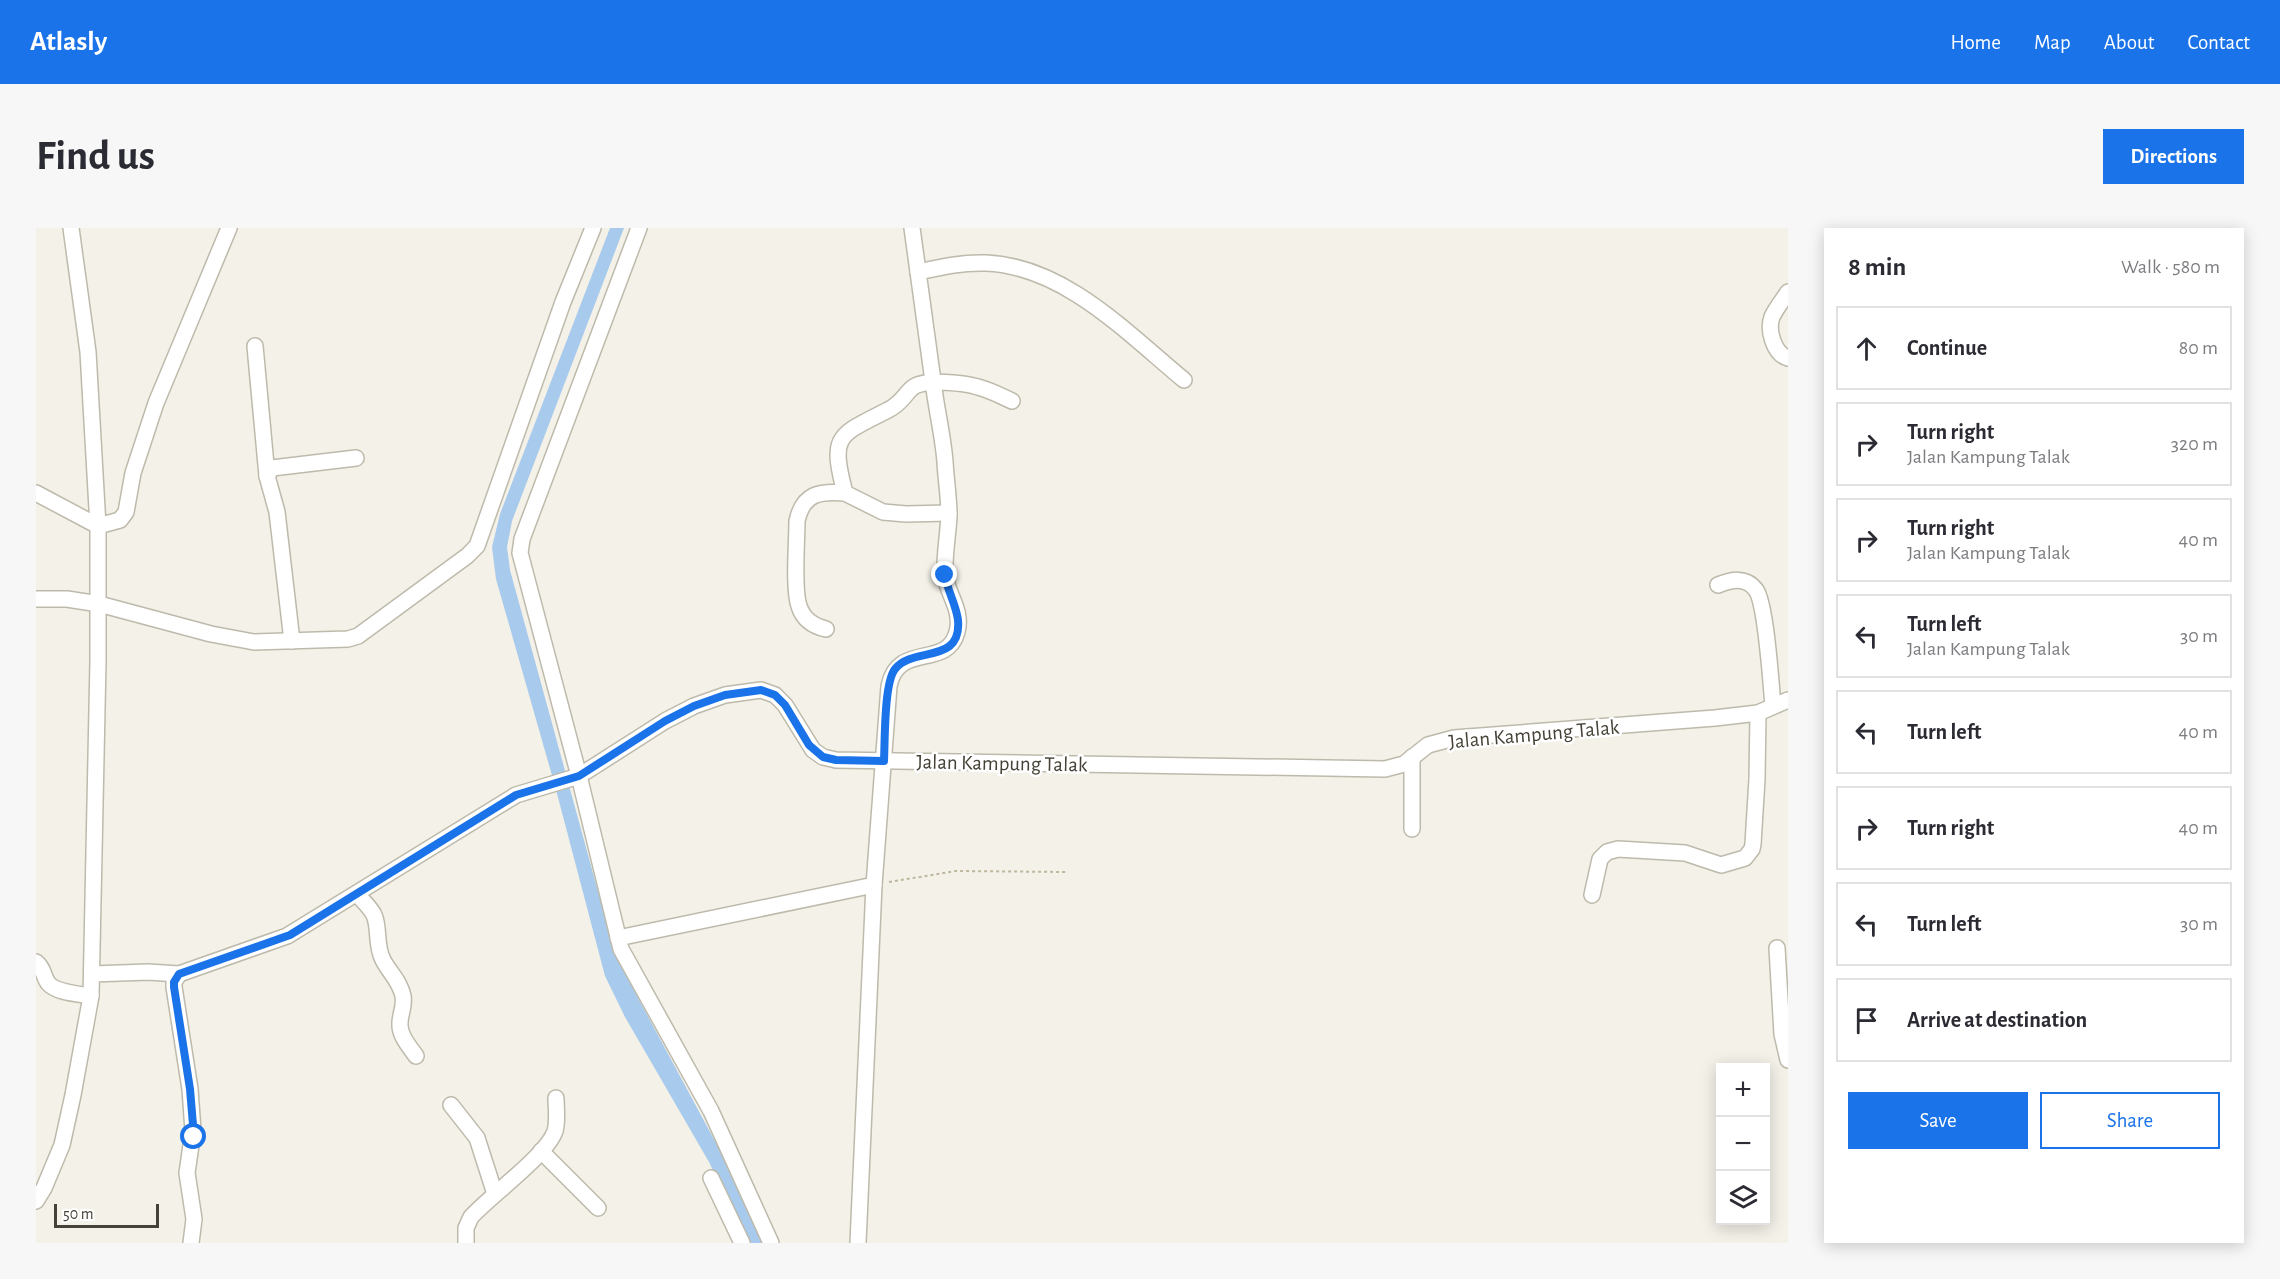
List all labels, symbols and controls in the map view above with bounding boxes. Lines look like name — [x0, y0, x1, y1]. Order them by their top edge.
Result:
text: Atlasly — [30, 28, 107, 56]
text: Home — [1950, 32, 2001, 53]
text: Map — [2034, 32, 2071, 53]
text: About — [2104, 32, 2154, 53]
text: Contact — [2187, 32, 2250, 53]
button: Directions — [2103, 129, 2244, 184]
text: Find us — [36, 135, 155, 177]
text: 8 min — [1848, 254, 1906, 280]
text: Walk · 580 m — [2121, 257, 2220, 277]
icon: ahead — [1850, 332, 1883, 365]
text: Continue — [1907, 337, 1987, 359]
text: 80 m — [2179, 338, 2218, 358]
text: Turn right — [1907, 421, 1994, 443]
icon: right — [1850, 428, 1883, 461]
text: 320 m — [2171, 434, 2218, 454]
text: Jalan Kampung Talak — [1907, 447, 2070, 467]
text: Turn right — [1907, 517, 1994, 539]
icon: right — [1850, 524, 1883, 557]
text: 40 m — [2179, 530, 2218, 550]
text: Jalan Kampung Talak — [1907, 543, 2070, 563]
route end — [931, 561, 957, 587]
text: Turn left — [1907, 613, 1981, 635]
icon: left — [1850, 620, 1883, 653]
text: 30 m — [2180, 626, 2218, 646]
text: Jalan Kampung Talak — [1907, 639, 2070, 659]
icon: left — [1850, 716, 1883, 749]
street label: Jalan Kampung Talak — [1448, 717, 1621, 752]
text: Turn left — [1907, 721, 1981, 743]
text: 40 m — [2179, 722, 2218, 742]
street label: Jalan Kampung Talak — [916, 752, 1088, 775]
icon: right — [1850, 812, 1883, 845]
text: Turn right — [1907, 817, 1994, 839]
text: 40 m — [2179, 818, 2218, 838]
icon: left — [1850, 908, 1883, 941]
text: Turn left — [1907, 913, 1981, 935]
text: 30 m — [2180, 914, 2218, 934]
icon: arrive — [1850, 1004, 1883, 1037]
text: Arrive at destination — [1907, 1009, 2087, 1031]
map controls — [1716, 1063, 1770, 1225]
button: + — [1716, 1063, 1770, 1117]
button: Save — [1848, 1092, 2028, 1149]
button: Share — [2040, 1092, 2220, 1149]
button: − — [1716, 1117, 1770, 1171]
route start — [180, 1123, 206, 1149]
button: layers — [1716, 1171, 1770, 1225]
scale bar — [54, 1201, 159, 1228]
text: 50 m — [63, 1206, 94, 1222]

